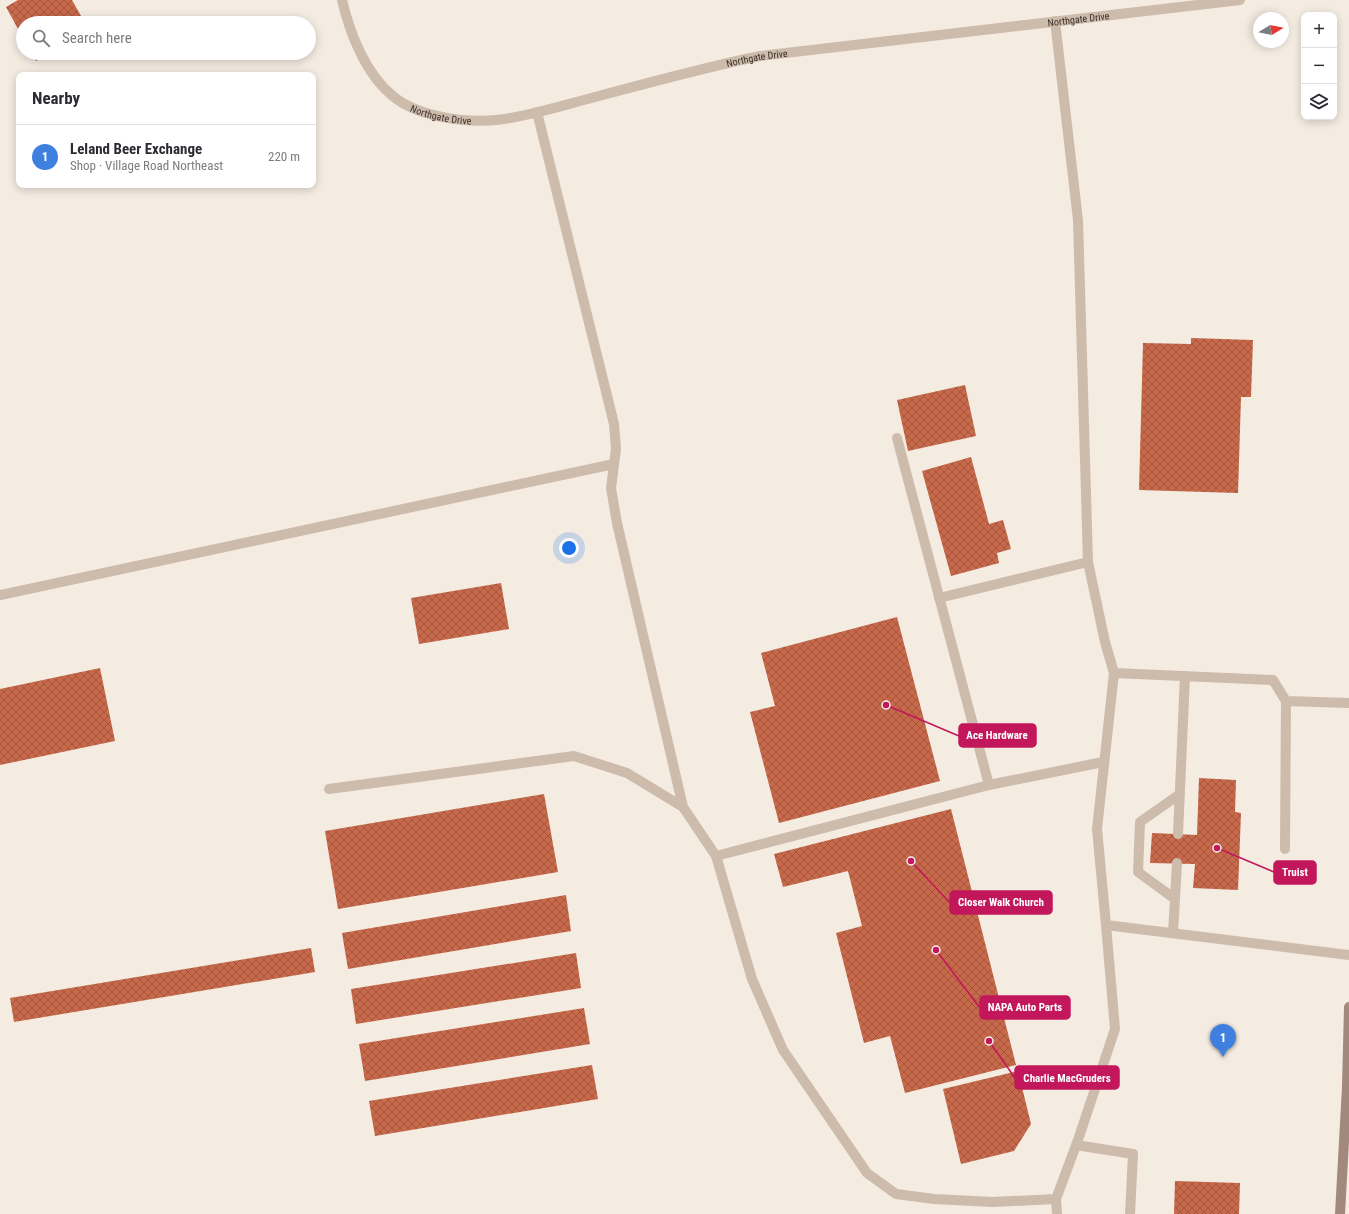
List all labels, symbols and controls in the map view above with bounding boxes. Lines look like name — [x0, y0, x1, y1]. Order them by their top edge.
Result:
street label: Northgate Drive — [1047, 10, 1110, 28]
north arrow — [1253, 12, 1289, 48]
map controls — [1301, 12, 1337, 120]
button: + — [1301, 12, 1337, 48]
search box — [16, 16, 316, 60]
icon: search — [30, 27, 52, 49]
text: Search here — [62, 29, 132, 47]
street label: Northgate Drive — [725, 47, 788, 69]
button: − — [1301, 48, 1337, 84]
button: layers — [1301, 84, 1337, 120]
text: Nearby — [32, 88, 80, 108]
street label: Northgate Drive — [409, 102, 472, 126]
text: Leland Beer Exchange — [70, 140, 202, 158]
text: 1 — [42, 149, 48, 164]
text: 220 m — [268, 149, 300, 164]
text: Shop · Village Road Northeast — [70, 158, 223, 173]
your location — [559, 538, 579, 558]
callout: Ace Hardware — [959, 724, 1036, 747]
text: Ace Hardware — [966, 729, 1028, 742]
callout: Truist — [1274, 861, 1316, 884]
text: Truist — [1282, 866, 1309, 879]
callout: Closer Walk Church — [950, 891, 1052, 914]
text: Closer Walk Church — [958, 896, 1044, 909]
callout: NAPA Auto Parts — [980, 996, 1070, 1019]
text: NAPA Auto Parts — [988, 1001, 1062, 1014]
pin: 1 — [1210, 1024, 1236, 1057]
callout: Charlie MacGruders — [1015, 1066, 1119, 1089]
text: Charlie MacGruders — [1023, 1072, 1111, 1085]

